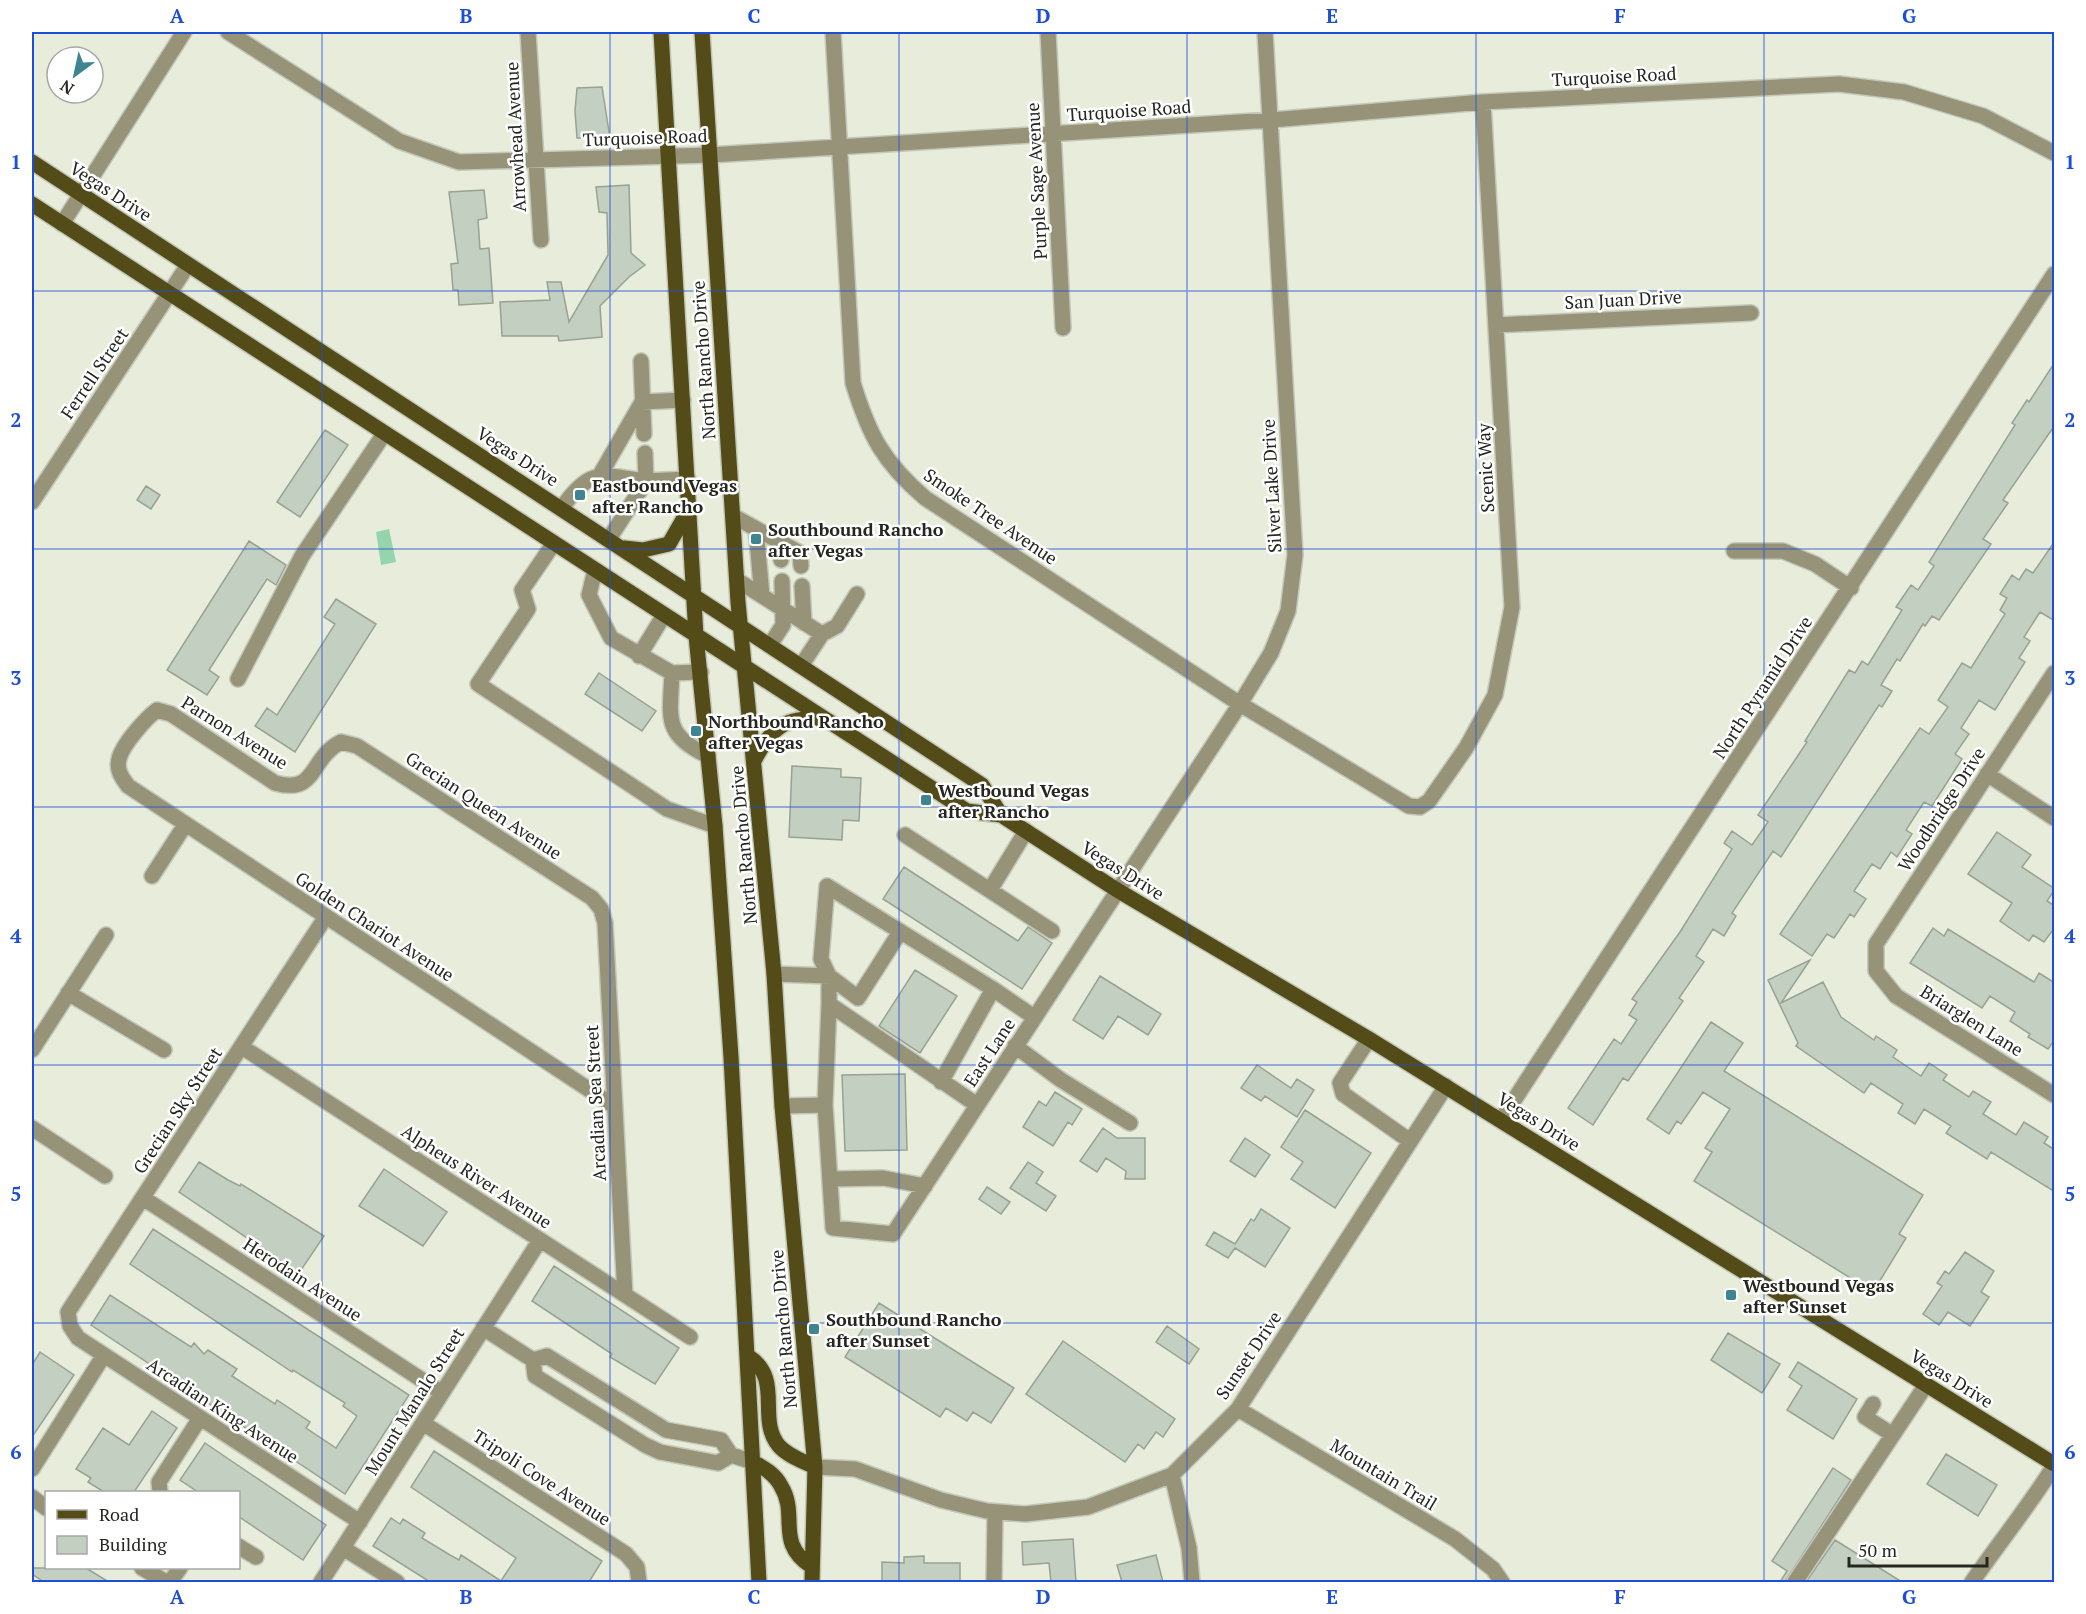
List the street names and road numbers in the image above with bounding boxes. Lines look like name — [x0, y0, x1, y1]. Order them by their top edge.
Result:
street label: Arrowhead Avenue — [499, 61, 531, 213]
street label: Turquoise Road — [1551, 61, 1677, 91]
street label: Turquoise Road — [1066, 94, 1192, 126]
street label: Purple Sage Avenue — [1020, 102, 1052, 260]
street label: Turquoise Road — [582, 123, 708, 151]
street label: Vegas Drive — [65, 156, 157, 226]
street label: North Rancho Drive — [685, 280, 721, 440]
street label: San Juan Drive — [1564, 284, 1682, 314]
street label: Ferrell Street — [55, 323, 133, 423]
street label: Silver Lake Drive — [1256, 418, 1286, 554]
street label: Vegas Drive — [472, 421, 564, 491]
street label: Scenic Way — [1471, 422, 1499, 513]
street label: Smoke Tree Avenue — [920, 462, 1062, 570]
street label: North Pyramid Drive — [1707, 611, 1817, 763]
street label: Parnon Avenue — [177, 690, 293, 774]
street label: Woodbridge Drive — [1892, 742, 1990, 876]
street label: Grecian Queen Avenue — [401, 745, 567, 865]
street label: North Rancho Drive — [724, 765, 762, 925]
street label: Vegas Drive — [1077, 835, 1169, 905]
street label: Golden Chariot Avenue — [291, 866, 459, 986]
street label: Briarglen Lane — [1916, 979, 2028, 1061]
street label: East Lane — [958, 1013, 1020, 1091]
street label: Arcadian Sea Street — [579, 1024, 611, 1182]
street label: Grecian Sky Street — [127, 1042, 227, 1178]
street label: Vegas Drive — [1493, 1086, 1585, 1156]
street label: Alpheus River Avenue — [397, 1118, 557, 1234]
street label: Herodain Avenue — [239, 1232, 367, 1326]
street label: North Rancho Drive — [764, 1249, 802, 1409]
street label: Sunset Drive — [1210, 1306, 1286, 1404]
street label: Mount Manalo Street — [359, 1322, 469, 1479]
street label: Vegas Drive — [1906, 1343, 1998, 1413]
street label: Arcadian King Avenue — [142, 1352, 304, 1468]
street label: Tripoli Cove Avenue — [468, 1423, 616, 1531]
street label: Mountain Trail — [1326, 1433, 1442, 1515]

